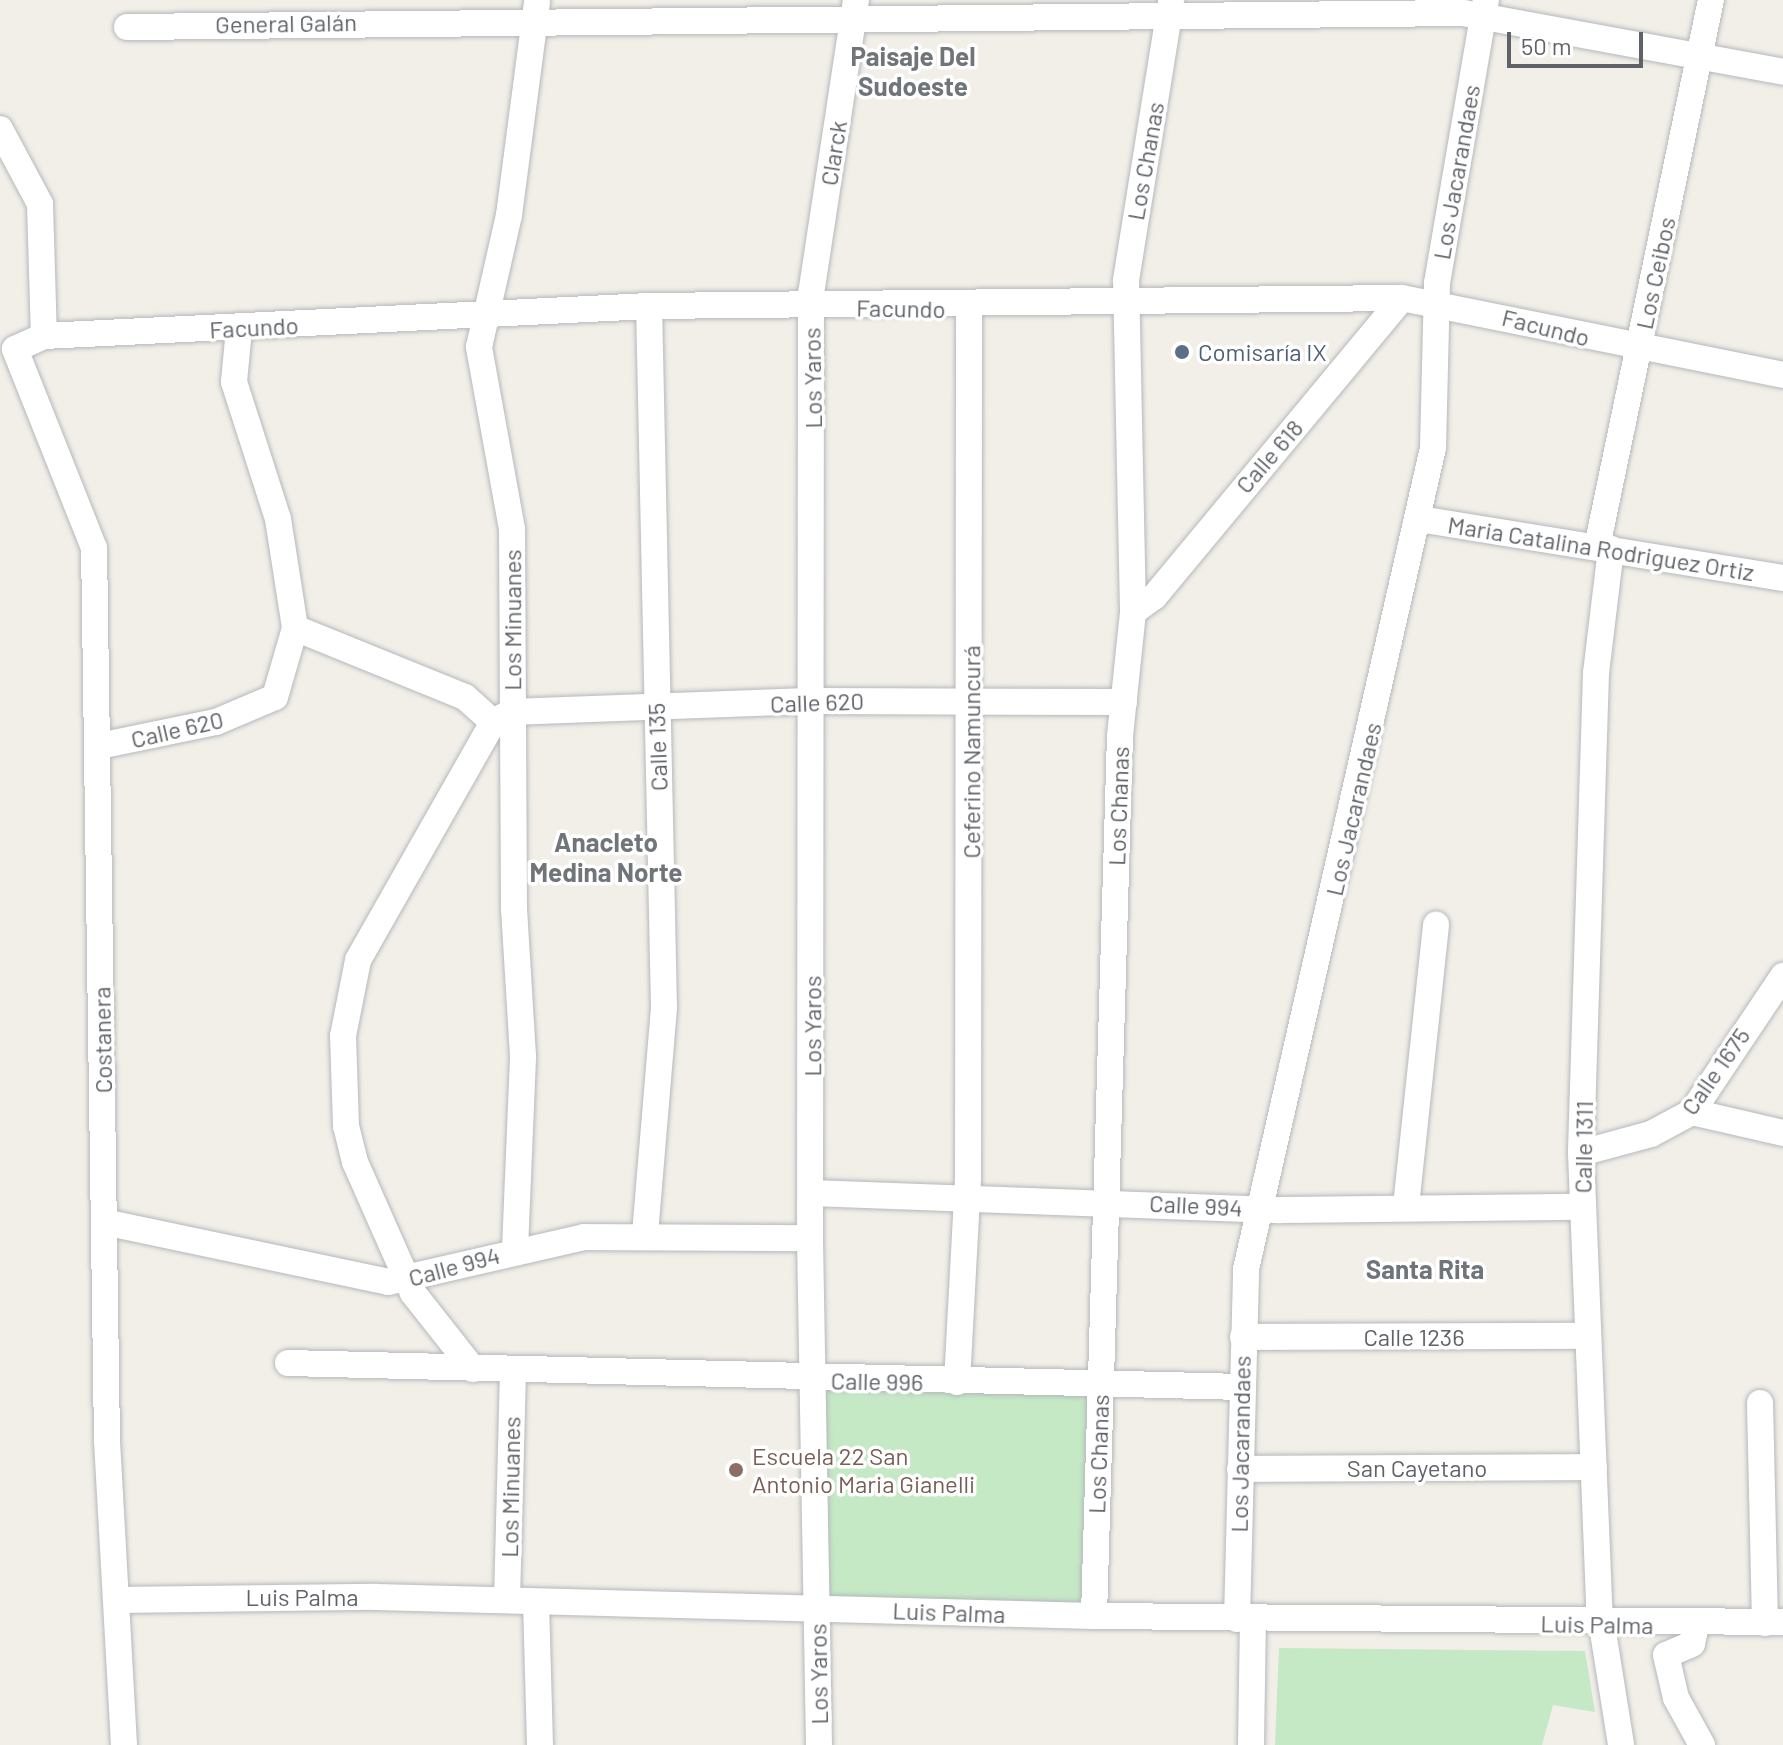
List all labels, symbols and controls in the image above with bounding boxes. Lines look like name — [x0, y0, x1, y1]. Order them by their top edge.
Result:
street label: General Galán — [215, 7, 357, 39]
scale bar — [1511, 16, 1647, 66]
text: 50 m — [1521, 31, 1572, 60]
district label: Paisaje Del Sudoeste — [850, 40, 976, 102]
street label: Los Jacarandaes — [1426, 82, 1486, 262]
street label: Los Chanas — [1120, 100, 1170, 222]
street label: Clarck — [814, 118, 852, 188]
street label: Los Ceibos — [1629, 214, 1681, 332]
street label: Facundo — [856, 293, 946, 323]
street label: Facundo — [1499, 302, 1593, 352]
street label: Facundo — [209, 310, 299, 344]
street label: Los Yaros — [797, 327, 827, 429]
place label: Comisaría IX — [1198, 338, 1327, 366]
marker: Comisaría IX — [1173, 343, 1191, 361]
street label: Calle 618 — [1229, 413, 1309, 499]
street label: Maria Catalina Rodriguez Ortiz — [1446, 510, 1756, 586]
street label: Los Minuanes — [498, 549, 526, 691]
street label: Ceferino Namuncurá — [957, 645, 985, 859]
street label: Calle 620 — [769, 686, 865, 718]
street label: Calle 135 — [641, 702, 673, 792]
street label: Calle 620 — [128, 704, 226, 754]
street label: Los Jacarandaes — [1319, 719, 1387, 899]
street label: Los Chanas — [1102, 746, 1134, 866]
district label: Anacleto Medina Norte — [529, 826, 683, 888]
street label: Los Yaros — [798, 975, 826, 1077]
street label: Costanera — [87, 986, 117, 1094]
street label: Calle 1675 — [1675, 1022, 1755, 1120]
street label: Calle 1311 — [1568, 1100, 1598, 1194]
street label: Calle 994 — [1149, 1188, 1243, 1222]
street label: Calle 994 — [405, 1240, 503, 1292]
district label: Santa Rita — [1366, 1253, 1484, 1285]
street label: Calle 1236 — [1363, 1323, 1465, 1351]
street label: Los Jacarandaes — [1224, 1355, 1256, 1533]
street label: Calle 996 — [830, 1366, 924, 1396]
street label: Los Chanas — [1082, 1394, 1114, 1514]
street label: Los Minuanes — [494, 1416, 526, 1558]
place label: Escuela 22 San Antonio Maria Gianelli — [752, 1442, 975, 1498]
street label: San Cayetano — [1347, 1454, 1487, 1482]
marker: Escuela 22 San Antonio Maria Gianelli — [727, 1461, 745, 1479]
street label: Luis Palma — [246, 1583, 358, 1611]
street label: Luis Palma — [892, 1596, 1006, 1628]
street label: Luis Palma — [1540, 1609, 1654, 1639]
street label: Los Yaros — [803, 1623, 833, 1725]

